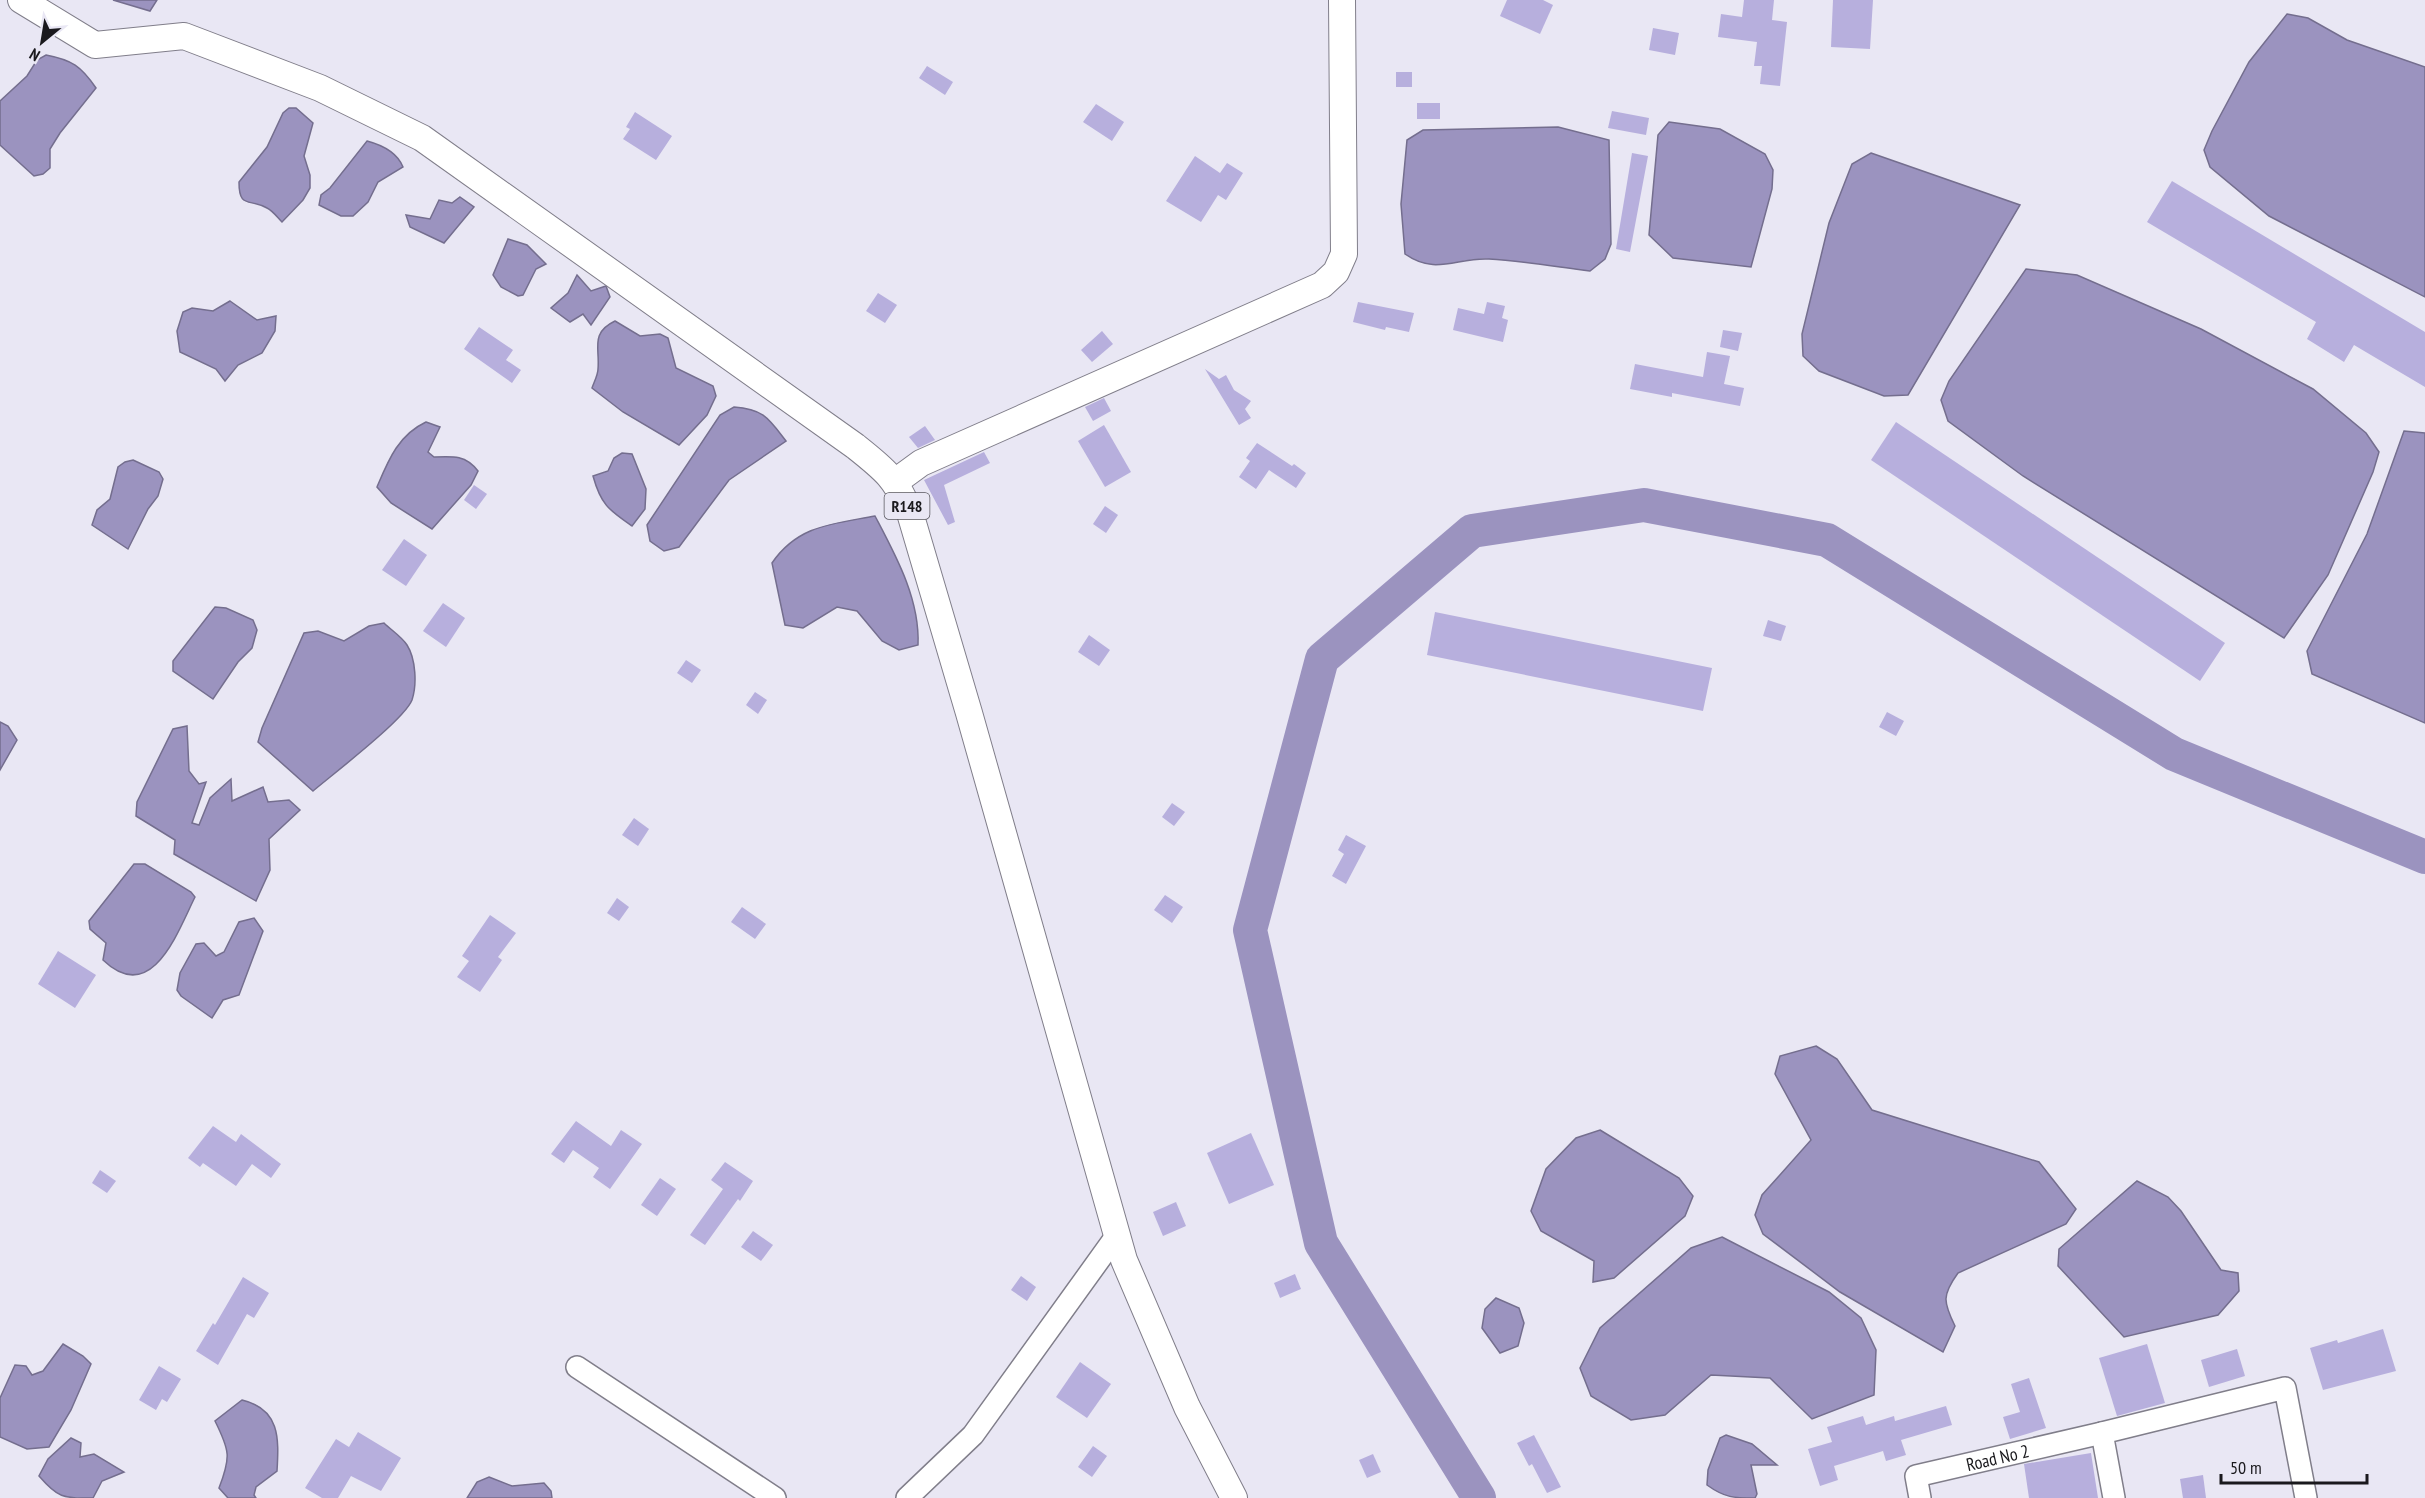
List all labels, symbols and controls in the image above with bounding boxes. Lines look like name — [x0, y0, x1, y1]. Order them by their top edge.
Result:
north arrow — [12, 12, 72, 72]
text: N — [26, 44, 43, 66]
road number: R148 — [884, 493, 930, 519]
street label: Road No 2 — [1964, 1439, 2031, 1476]
scale bar — [2221, 1447, 2366, 1485]
text: 50 m — [2230, 1456, 2262, 1479]

